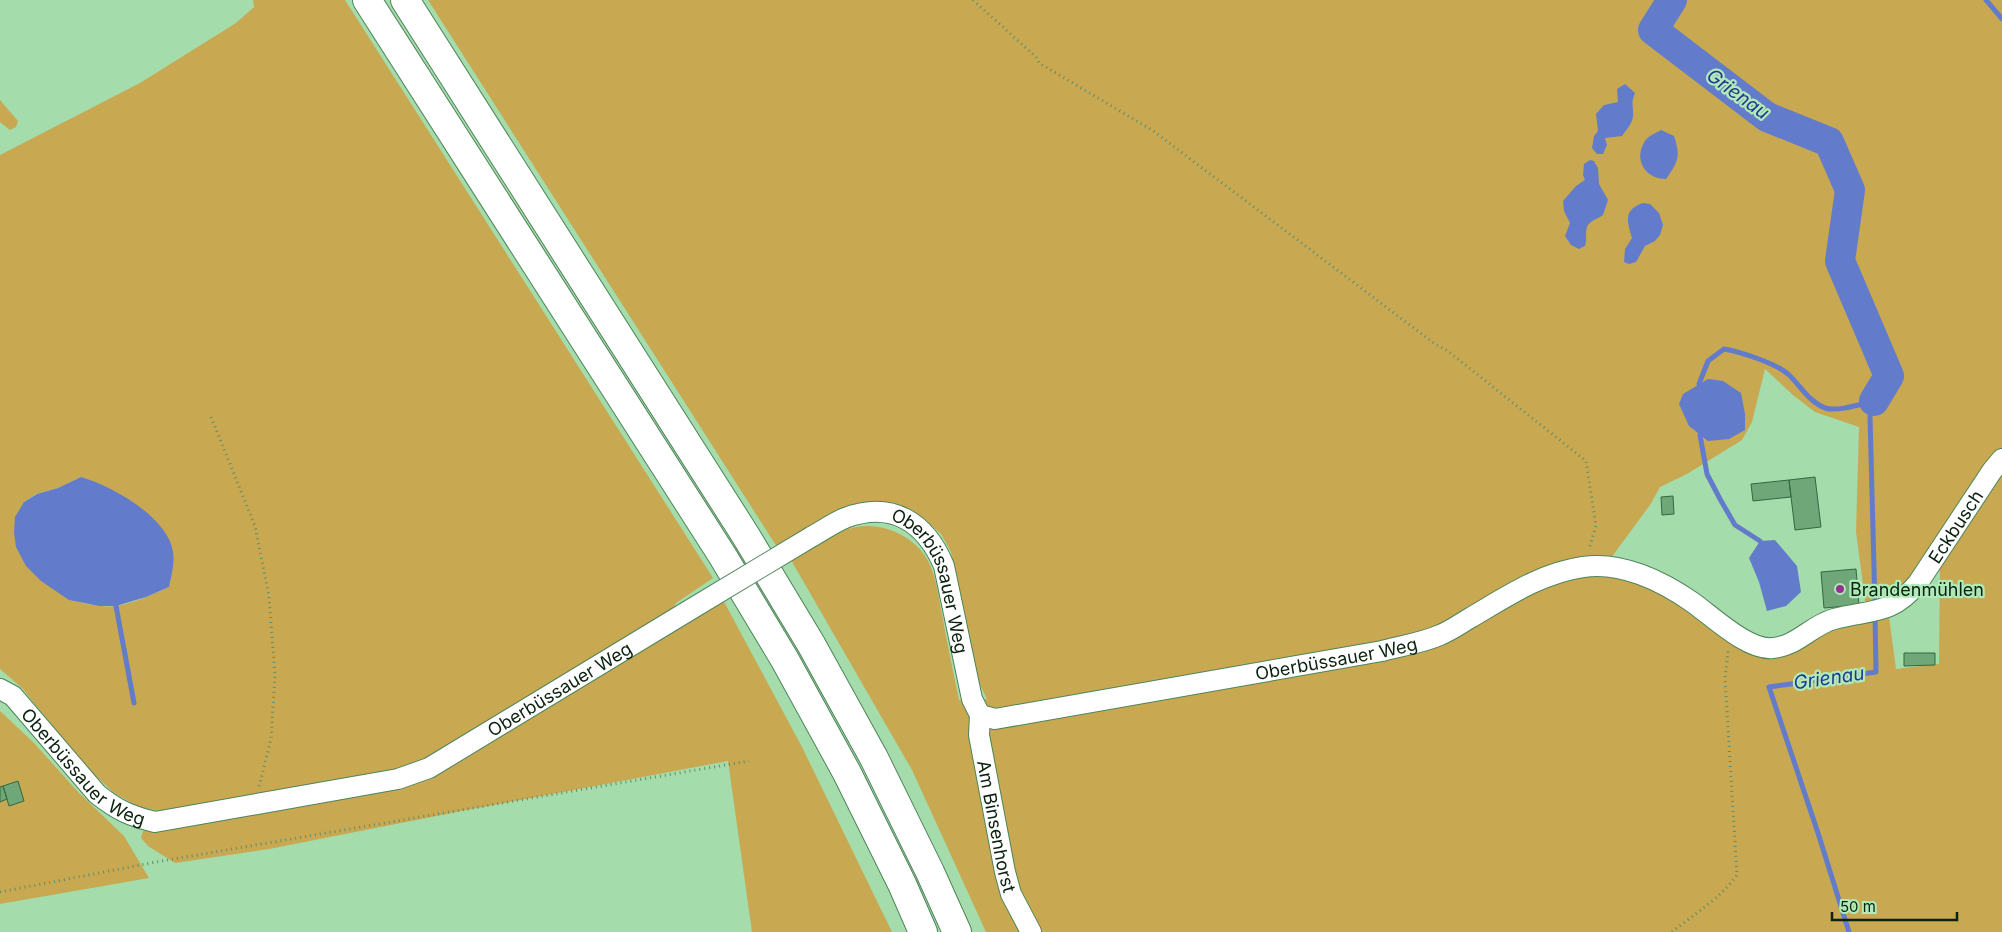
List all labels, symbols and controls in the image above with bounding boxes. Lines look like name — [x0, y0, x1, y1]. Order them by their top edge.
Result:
water label: Grienau — [1702, 64, 1774, 124]
street label: Eckbusch — [1924, 486, 1987, 567]
street label: Oberbüssauer Weg — [889, 504, 973, 655]
place label: Brandenmühlen — [1850, 579, 1984, 600]
marker: Brandenmühlen — [1834, 583, 1846, 595]
street label: Oberbüssauer Weg — [1253, 633, 1419, 684]
street label: Oberbüssauer Weg — [484, 637, 635, 741]
water label: Grienau — [1792, 662, 1866, 694]
street label: Oberbüssauer Weg — [17, 704, 148, 829]
street label: Am Binsenhorst — [973, 758, 1021, 895]
scale bar — [1832, 890, 1957, 922]
text: 50 m — [1840, 897, 1876, 916]

